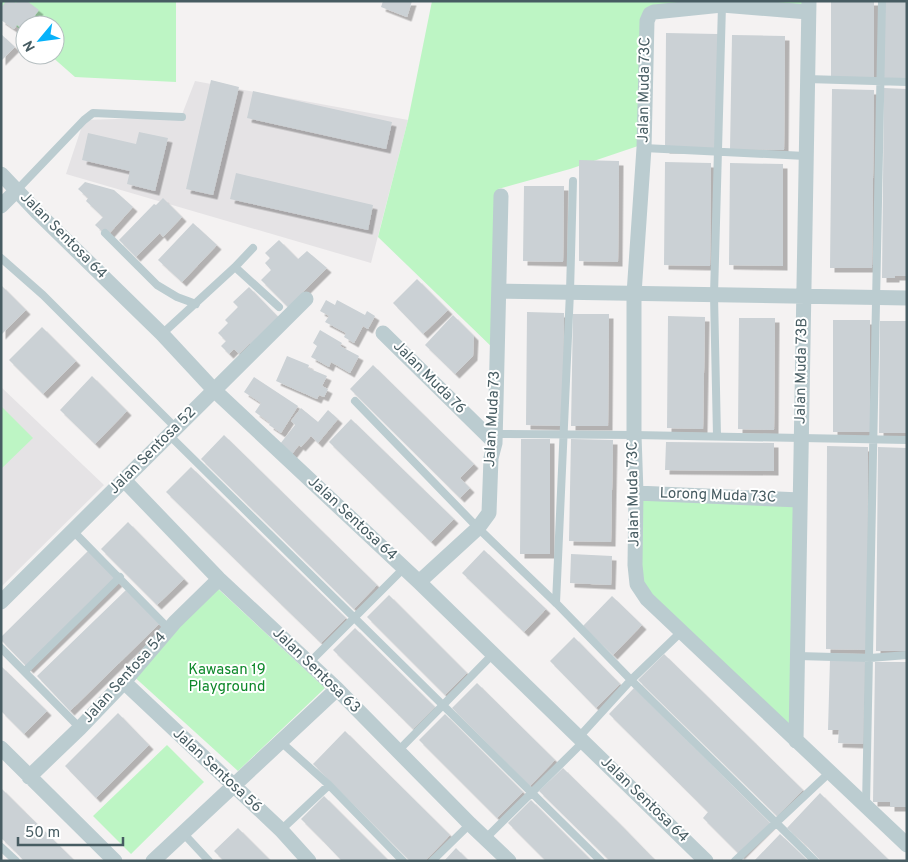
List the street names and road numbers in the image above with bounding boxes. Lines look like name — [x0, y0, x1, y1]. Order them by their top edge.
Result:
street label: Jalan Muda 73C — [635, 37, 655, 143]
street label: Jalan Sentosa 64 — [15, 188, 111, 284]
street label: Jalan Muda 73B — [792, 318, 812, 424]
street label: Jalan Muda 76 — [388, 337, 470, 419]
street label: Jalan Muda 73 — [481, 370, 505, 468]
street label: Jalan Sentosa 52 — [105, 403, 201, 499]
street label: Jalan Muda 73C — [624, 441, 644, 547]
street label: Jalan Sentosa 64 — [303, 473, 401, 565]
street label: Lorong Muda 73C — [659, 484, 777, 508]
street label: Jalan Sentosa 63 — [268, 624, 364, 718]
street label: Jalan Sentosa 54 — [79, 628, 171, 728]
street label: Jalan Sentosa 56 — [168, 725, 266, 817]
street label: Jalan Sentosa 64 — [596, 753, 692, 847]

